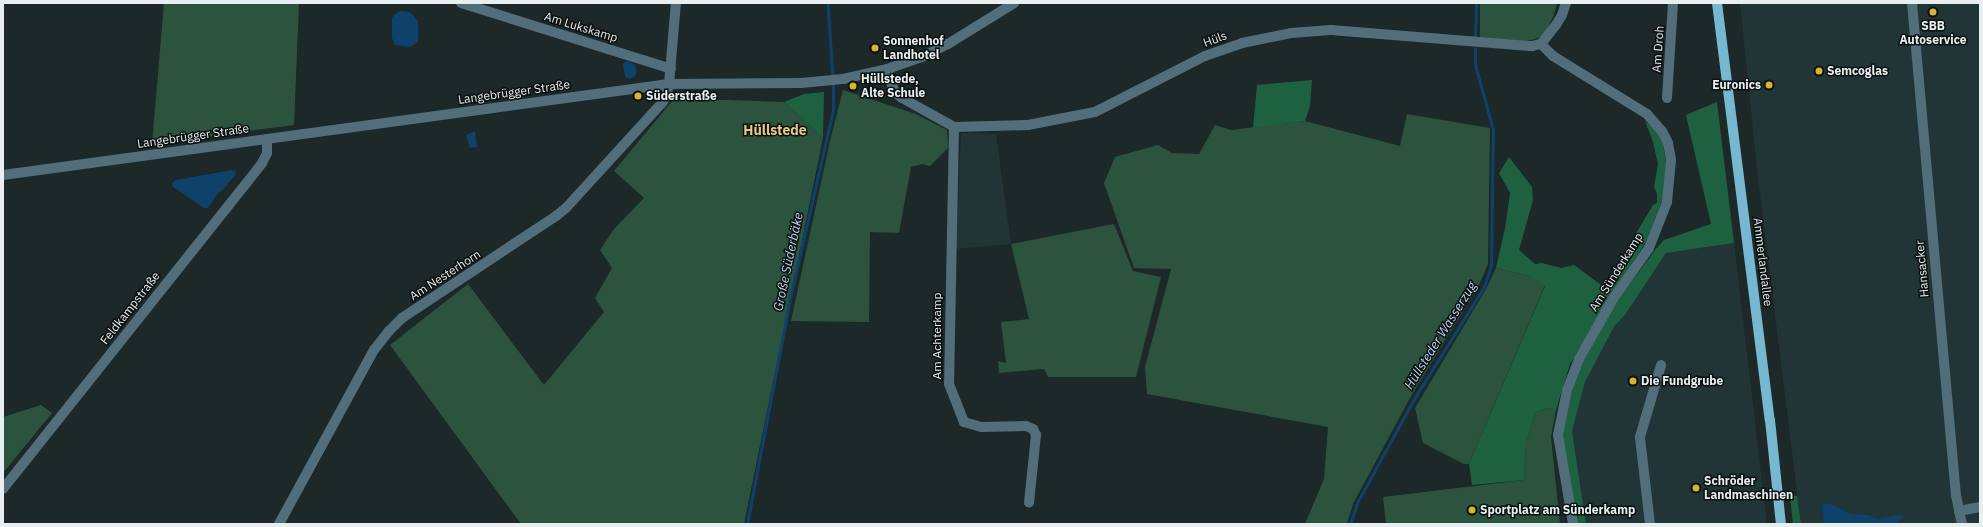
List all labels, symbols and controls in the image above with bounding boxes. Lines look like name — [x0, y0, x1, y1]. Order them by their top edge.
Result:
marker: SBB Autoservice — [1928, 7, 1938, 17]
street label: Am Lukskamp — [543, 9, 619, 45]
place label: SBB Autoservice — [1899, 19, 1967, 47]
street label: Am Droh — [1649, 25, 1667, 73]
street label: Hüls — [1201, 28, 1229, 50]
place label: Sonnenhof Landhotel — [883, 34, 944, 62]
marker: Sonnenhof Landhotel — [870, 43, 880, 53]
place label: Semcoglas — [1827, 64, 1888, 78]
marker: Semcoglas — [1814, 66, 1824, 76]
place label: Hüllstede, Alte Schule — [861, 72, 925, 100]
street label: Langebrügger Straße — [457, 77, 571, 107]
place label: Euronics — [1712, 78, 1761, 92]
marker: Euronics — [1764, 80, 1774, 90]
marker: Hüllstede, Alte Schule — [848, 81, 858, 91]
place label: Süderstraße — [646, 89, 717, 103]
marker: Süderstraße — [633, 91, 643, 101]
street label: Langebrügger Straße — [136, 121, 250, 151]
district label: Hüllstede — [743, 122, 807, 138]
water label: Große Süderbäke — [771, 211, 807, 313]
street label: Ammerlandallee — [1750, 217, 1776, 307]
street label: Am Sünderkamp — [1586, 230, 1646, 314]
street label: Hansacker — [1912, 240, 1932, 298]
street label: Am Nesterhorn — [407, 247, 483, 303]
street label: Feldkampstraße — [97, 269, 163, 347]
water label: Hüllsteder Wasserzug — [1402, 279, 1480, 393]
street label: Am Achterkamp — [930, 293, 944, 379]
place label: Die Fundgrube — [1641, 374, 1723, 388]
marker: Die Fundgrube — [1628, 376, 1638, 386]
place label: Schröder Landmaschinen — [1704, 474, 1793, 502]
marker: Schröder Landmaschinen — [1691, 483, 1701, 493]
place label: Sportplatz am Sünderkamp — [1480, 503, 1635, 517]
marker: Sportplatz am Sünderkamp — [1467, 505, 1477, 515]

